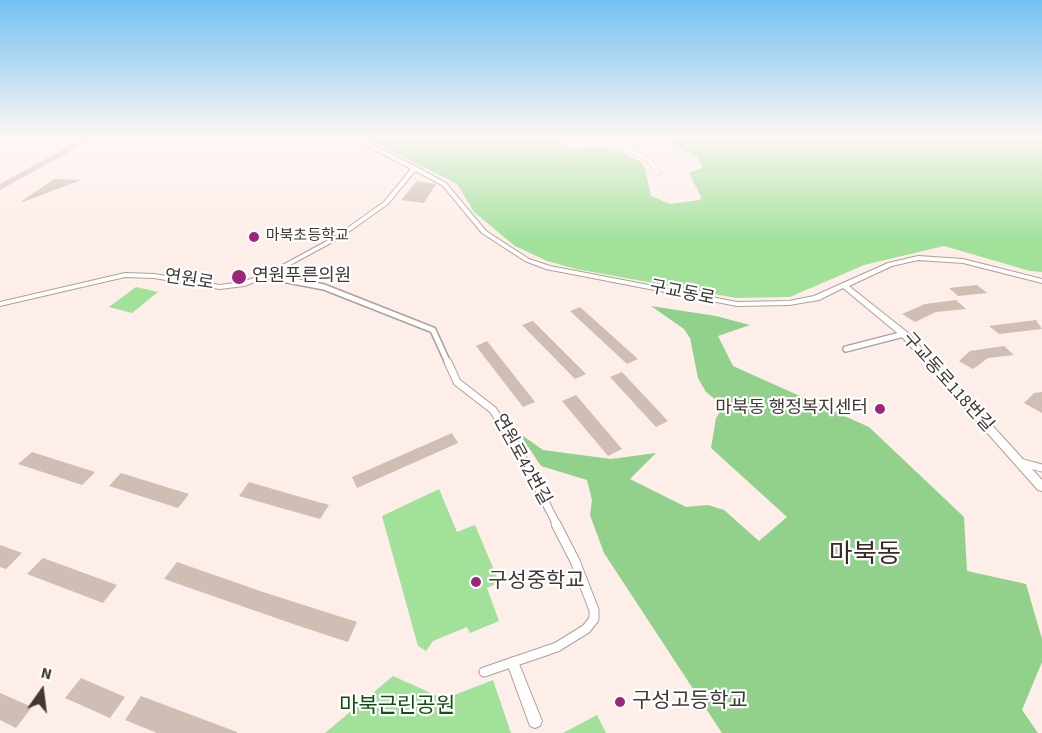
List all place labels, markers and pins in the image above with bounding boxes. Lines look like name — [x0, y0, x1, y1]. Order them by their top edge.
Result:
place label: 마북초등학교 — [266, 228, 349, 246]
marker: 마북초등학교 — [247, 230, 261, 244]
place label: 연원푸른의원 — [252, 266, 351, 288]
marker: 연원푸른의원 — [230, 268, 248, 286]
place label: 마북동 행정복지센터 — [715, 398, 868, 420]
marker: 마북동 행정복지센터 — [873, 402, 887, 416]
place label: 구성중학교 — [488, 569, 585, 595]
marker: 구성중학교 — [469, 575, 483, 589]
place label: 구성고등학교 — [632, 689, 748, 715]
marker: 구성고등학교 — [613, 695, 627, 709]

